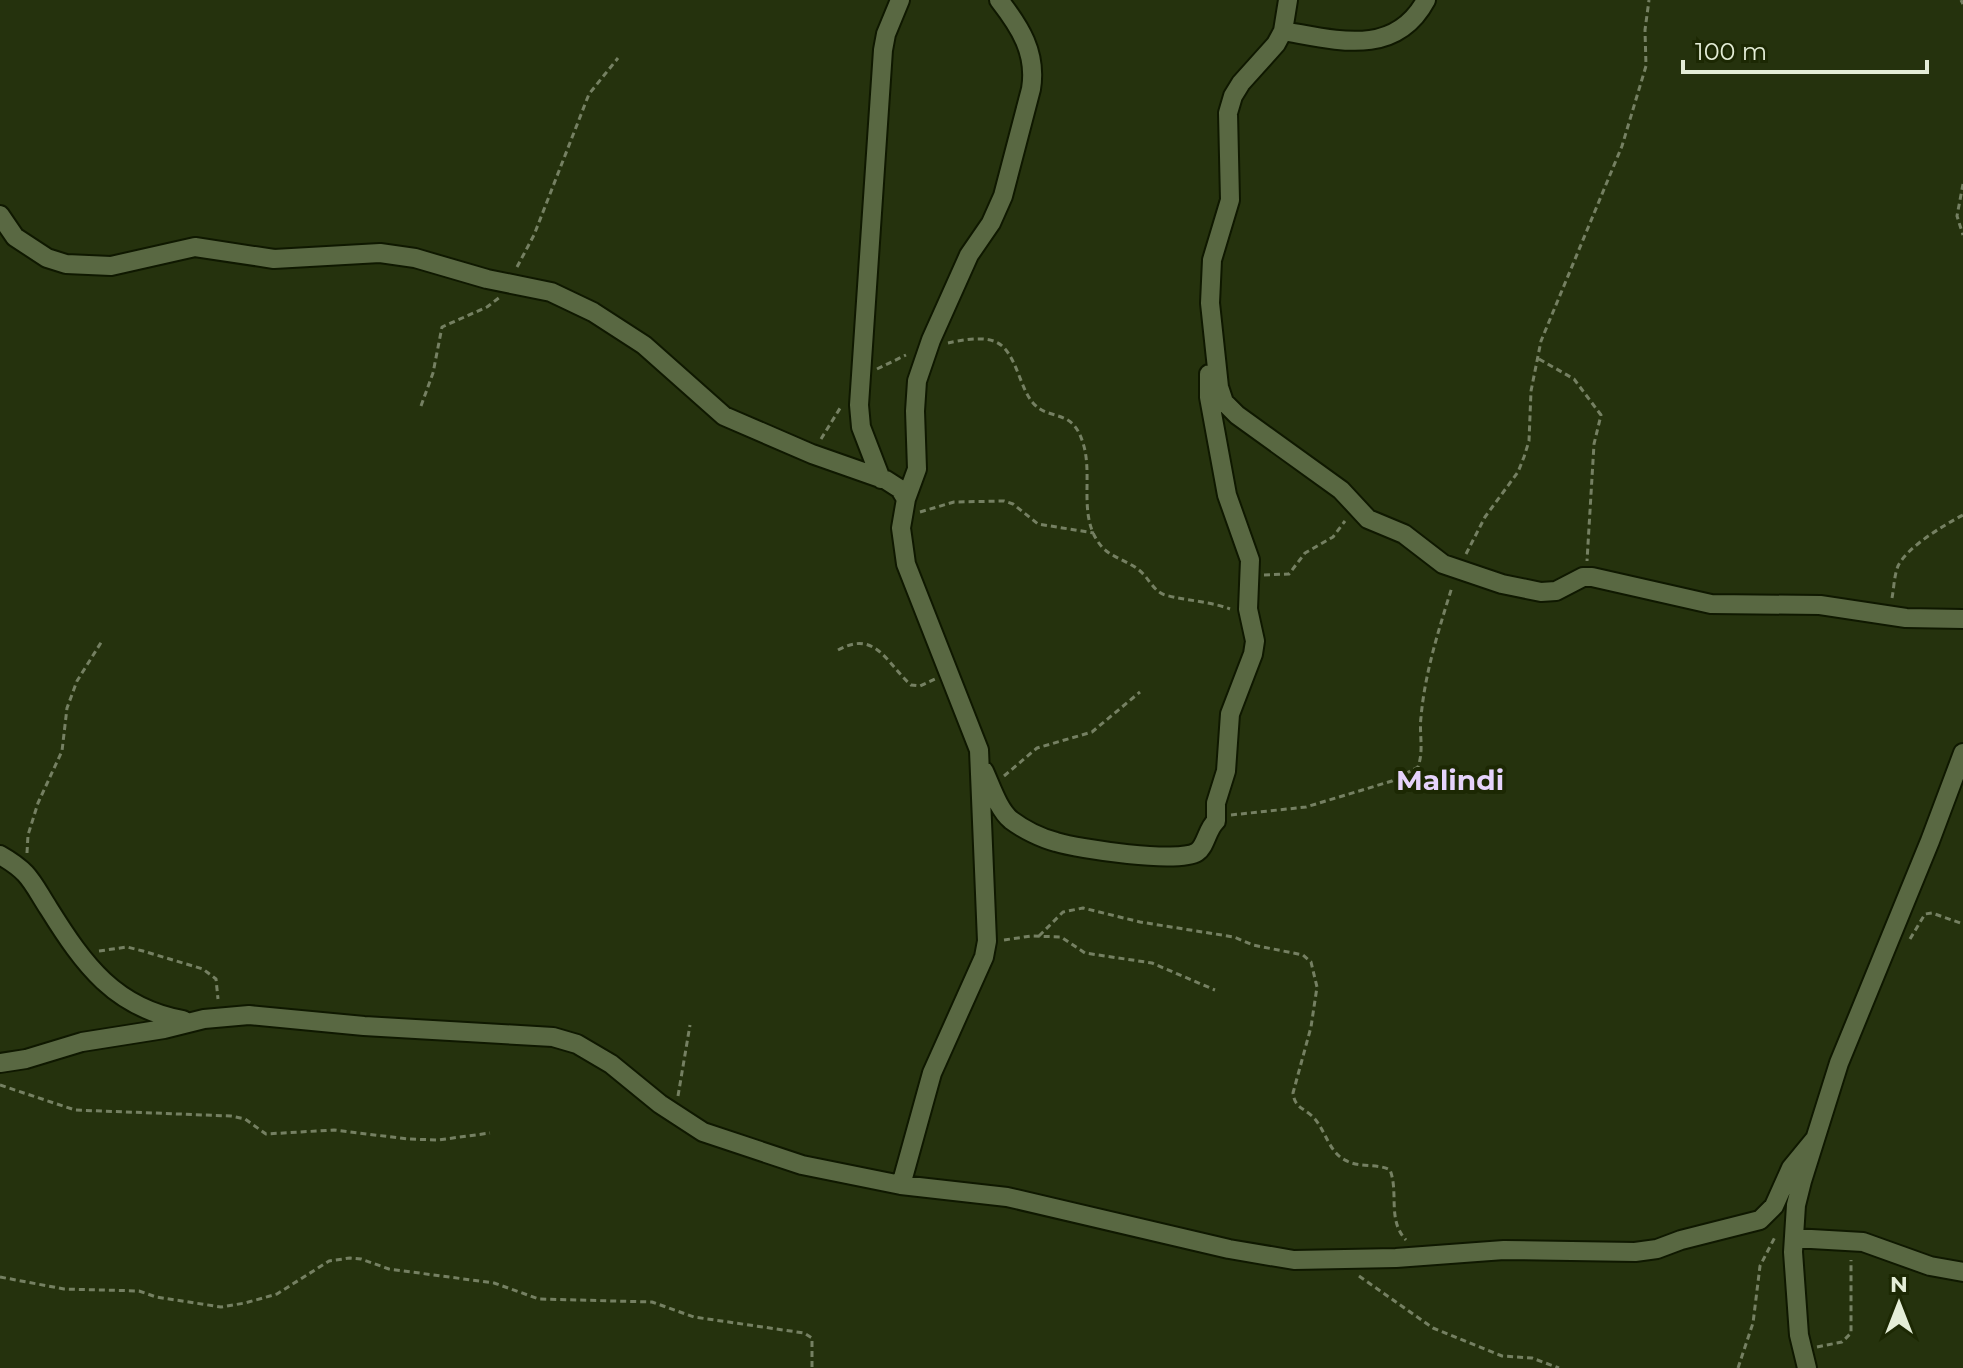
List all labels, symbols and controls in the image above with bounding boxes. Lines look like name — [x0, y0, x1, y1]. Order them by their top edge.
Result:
scale bar — [1683, 24, 1927, 74]
text: 100 m — [1695, 37, 1767, 66]
district label: Malindi — [1396, 763, 1504, 797]
north arrow — [1859, 1264, 1939, 1344]
text: N — [1890, 1271, 1908, 1298]

